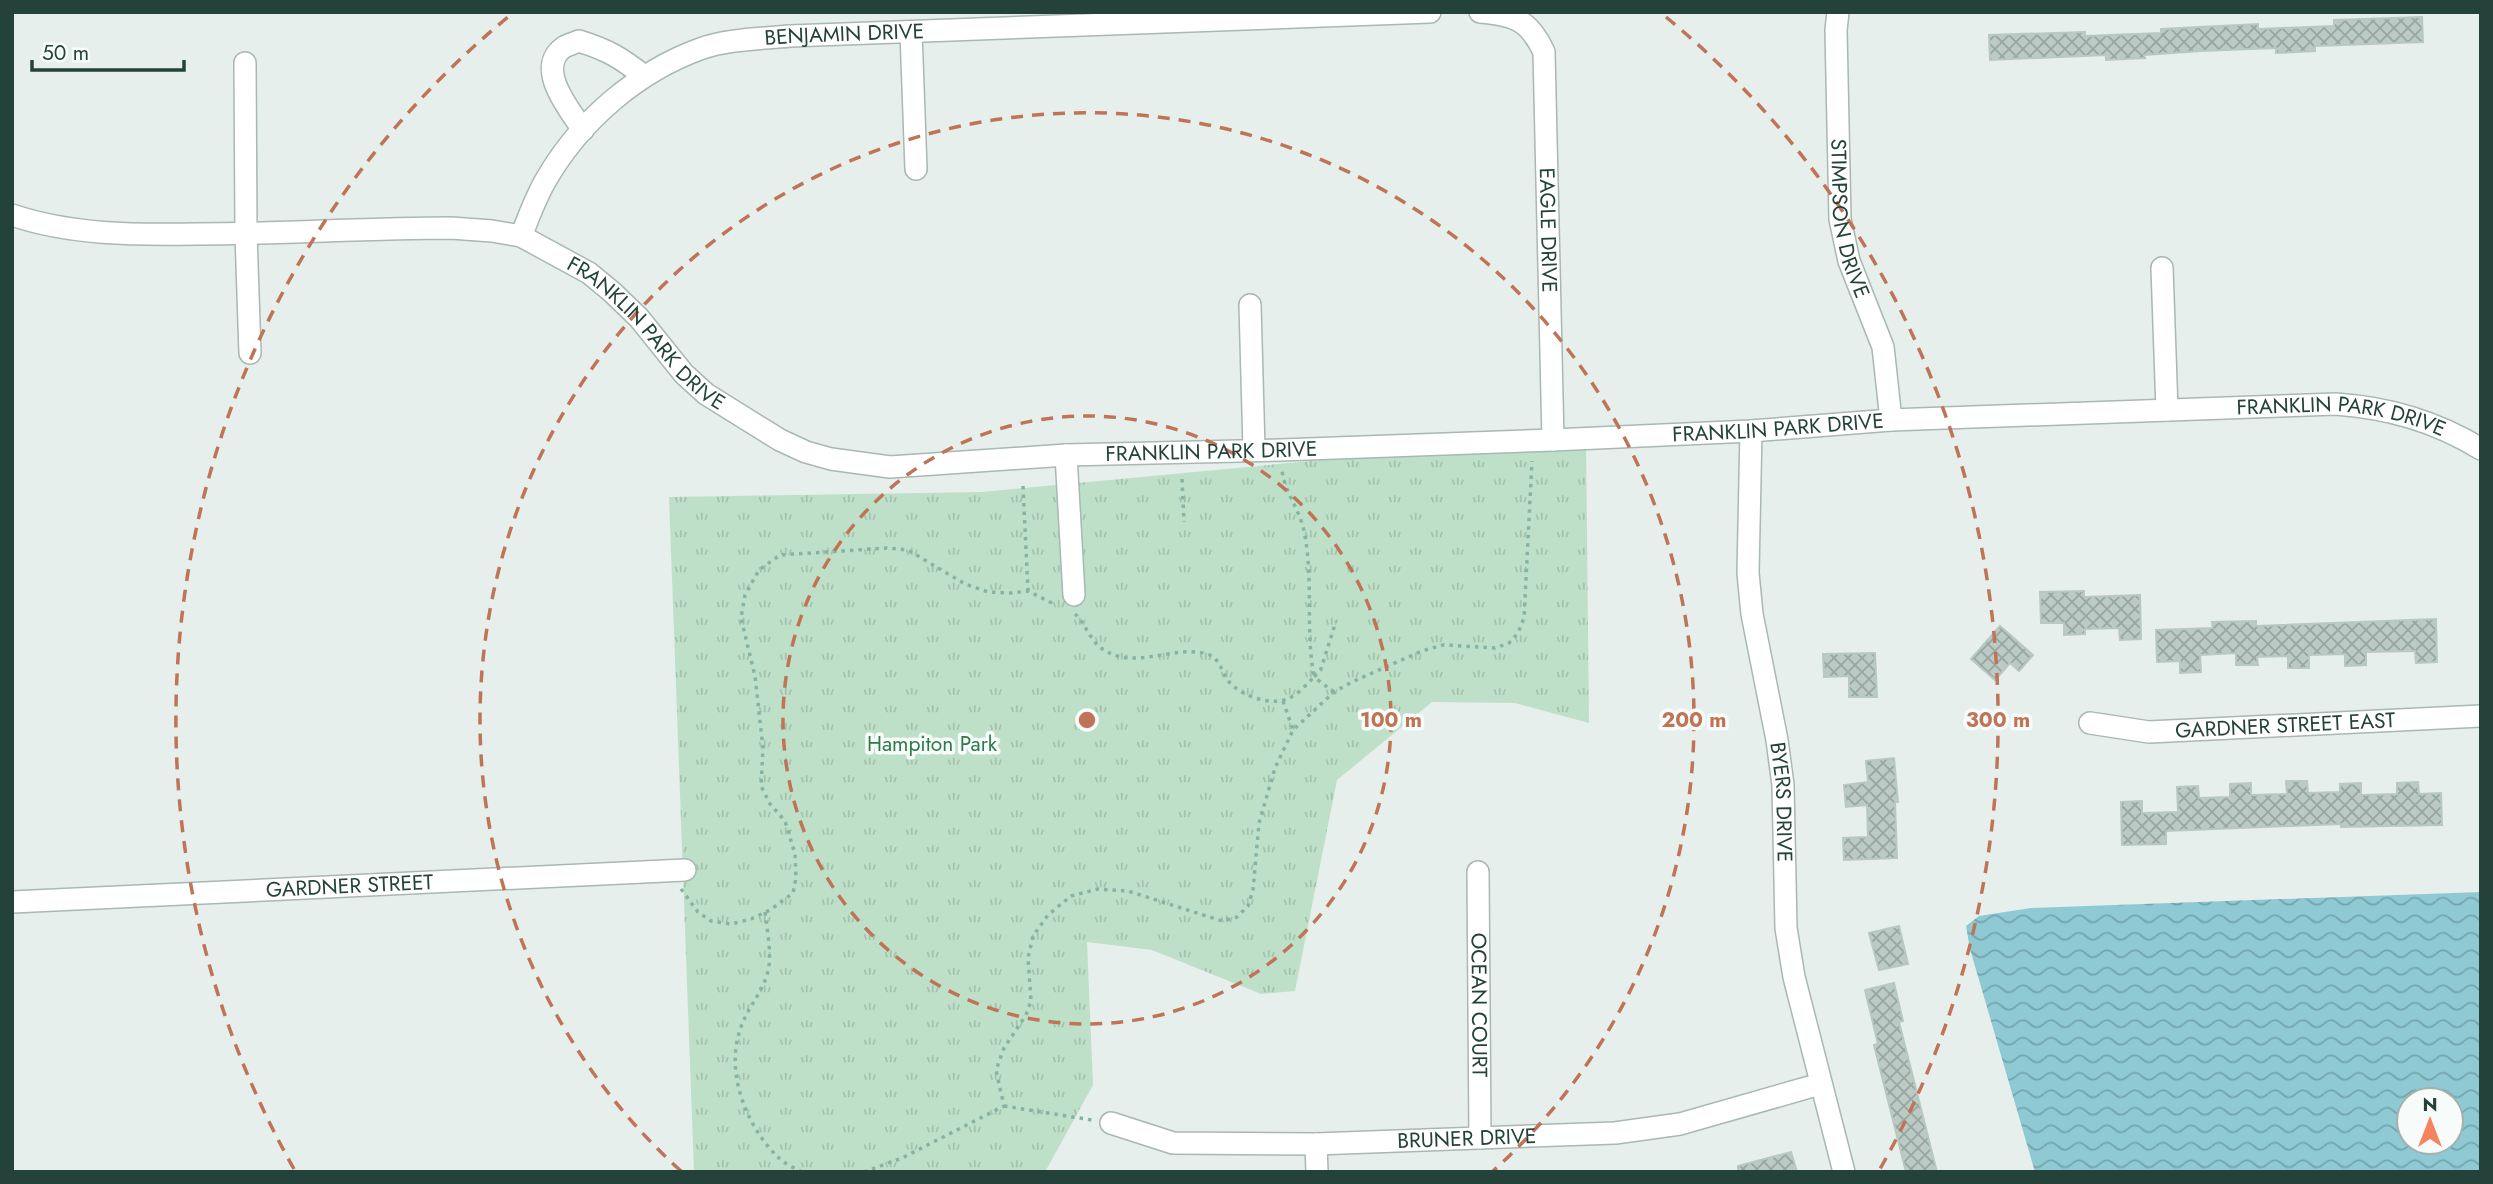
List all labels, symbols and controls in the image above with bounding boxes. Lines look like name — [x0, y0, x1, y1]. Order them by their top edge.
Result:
street label: BENJAMIN DRIVE — [763, 16, 925, 53]
scale bar — [32, 28, 184, 72]
text: 50 m — [42, 38, 89, 68]
street label: STIMPSON DRIVE — [1823, 138, 1877, 303]
street label: EAGLE DRIVE — [1532, 167, 1565, 293]
street label: FRANKLIN PARK DRIVE — [562, 249, 731, 417]
street label: FRANKLIN PARK DRIVE — [2236, 389, 2451, 444]
street label: FRANKLIN PARK DRIVE — [1671, 406, 1885, 450]
street label: FRANKLIN PARK DRIVE — [1105, 434, 1318, 469]
text: 100 m — [1360, 705, 1422, 735]
text: 200 m — [1661, 705, 1727, 735]
text: 300 m — [1966, 705, 2030, 735]
street label: GARDNER STREET EAST — [2174, 705, 2396, 746]
centre of rings — [1075, 708, 1099, 732]
park label: Hampiton Park — [867, 729, 998, 759]
street label: BYERS DRIVE — [1762, 740, 1800, 863]
street label: GARDNER STREET — [265, 867, 434, 905]
street label: OCEAN COURT — [1463, 933, 1495, 1078]
north arrow — [2395, 1086, 2465, 1156]
text: N — [2422, 1091, 2438, 1118]
street label: BRUNER DRIVE — [1397, 1121, 1537, 1156]

